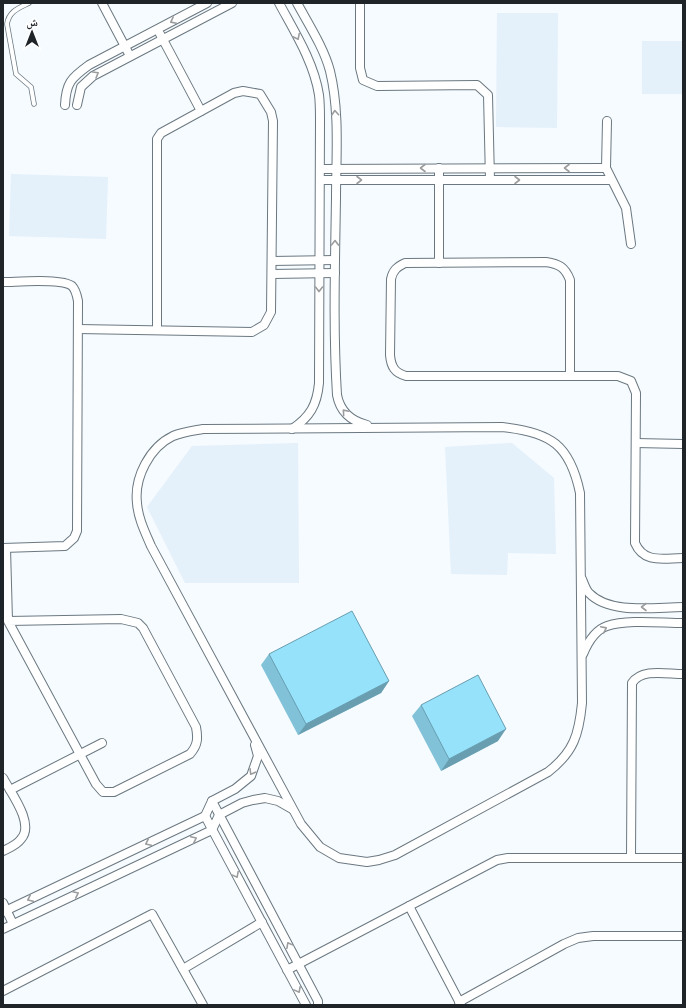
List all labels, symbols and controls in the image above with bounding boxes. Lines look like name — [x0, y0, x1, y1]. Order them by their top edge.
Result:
north arrow — [12, 12, 52, 52]
text: ش — [26, 16, 38, 30]
one-way arrow — [169, 16, 177, 24]
one-way arrow — [292, 33, 300, 41]
one-way arrow — [92, 72, 99, 79]
one-way arrow — [331, 110, 340, 116]
one-way arrow — [420, 164, 426, 172]
one-way arrow — [564, 164, 570, 172]
one-way arrow — [356, 176, 362, 184]
one-way arrow — [514, 176, 520, 184]
one-way arrow — [331, 240, 339, 246]
one-way arrow — [315, 286, 323, 292]
one-way arrow — [342, 409, 350, 417]
one-way arrow — [641, 603, 647, 611]
one-way arrow — [600, 626, 607, 634]
one-way arrow — [249, 768, 256, 775]
one-way arrow — [189, 836, 197, 844]
one-way arrow — [144, 838, 152, 846]
one-way arrow — [232, 871, 239, 878]
one-way arrow — [72, 891, 79, 899]
one-way arrow — [27, 894, 35, 902]
one-way arrow — [286, 942, 293, 950]
one-way arrow — [293, 986, 300, 993]

